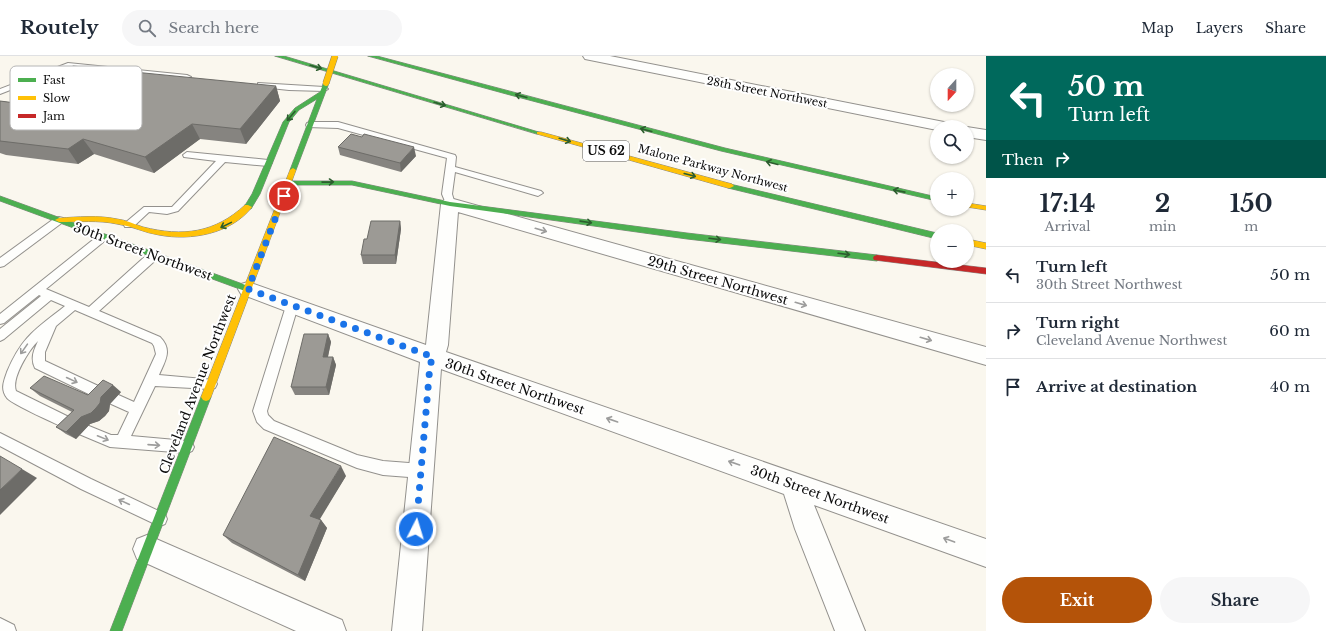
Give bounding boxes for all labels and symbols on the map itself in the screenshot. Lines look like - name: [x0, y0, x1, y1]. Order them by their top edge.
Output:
- one-way arrow: [309, 64, 322, 71]
- legend: [10, 66, 142, 130]
- north arrow: [930, 68, 974, 112]
- text: Fast: [43, 73, 66, 87]
- street label: 28th Street Northwest: [705, 73, 829, 111]
- text: Slow: [43, 91, 71, 105]
- one-way arrow: [514, 92, 527, 99]
- one-way arrow: [434, 101, 447, 108]
- text: Jam: [41, 109, 65, 123]
- one-way arrow: [287, 111, 296, 121]
- one-way arrow: [640, 126, 653, 134]
- one-way arrow: [559, 137, 572, 144]
- road number: US 62: [583, 141, 629, 161]
- street label: Malone Parkway Northwest: [637, 141, 790, 195]
- one-way arrow: [766, 159, 779, 166]
- one-way arrow: [684, 172, 697, 179]
- one-way arrow: [321, 178, 334, 186]
- pin: [267, 179, 301, 213]
- one-way arrow: [893, 187, 906, 195]
- street label: 30th Street Northwest: [71, 218, 215, 285]
- one-way arrow: [579, 218, 592, 226]
- one-way arrow: [221, 222, 233, 229]
- one-way arrow: [535, 227, 548, 234]
- one-way arrow: [708, 235, 721, 243]
- one-way arrow: [837, 250, 850, 258]
- street label: 29th Street Northwest: [646, 252, 790, 309]
- street label: Cleveland Avenue Northwest: [155, 292, 240, 477]
- one-way arrow: [795, 301, 808, 308]
- one-way arrow: [920, 336, 933, 343]
- one-way arrow: [20, 344, 28, 355]
- street label: 30th Street Northwest: [443, 355, 587, 418]
- one-way arrow: [65, 377, 77, 384]
- one-way arrow: [605, 416, 618, 423]
- one-way arrow: [96, 434, 108, 442]
- one-way arrow: [147, 441, 160, 448]
- one-way arrow: [729, 459, 741, 467]
- street label: 30th Street Northwest: [748, 461, 892, 528]
- one-way arrow: [119, 498, 131, 505]
- position arrow: [395, 508, 437, 550]
- one-way arrow: [944, 535, 956, 543]

